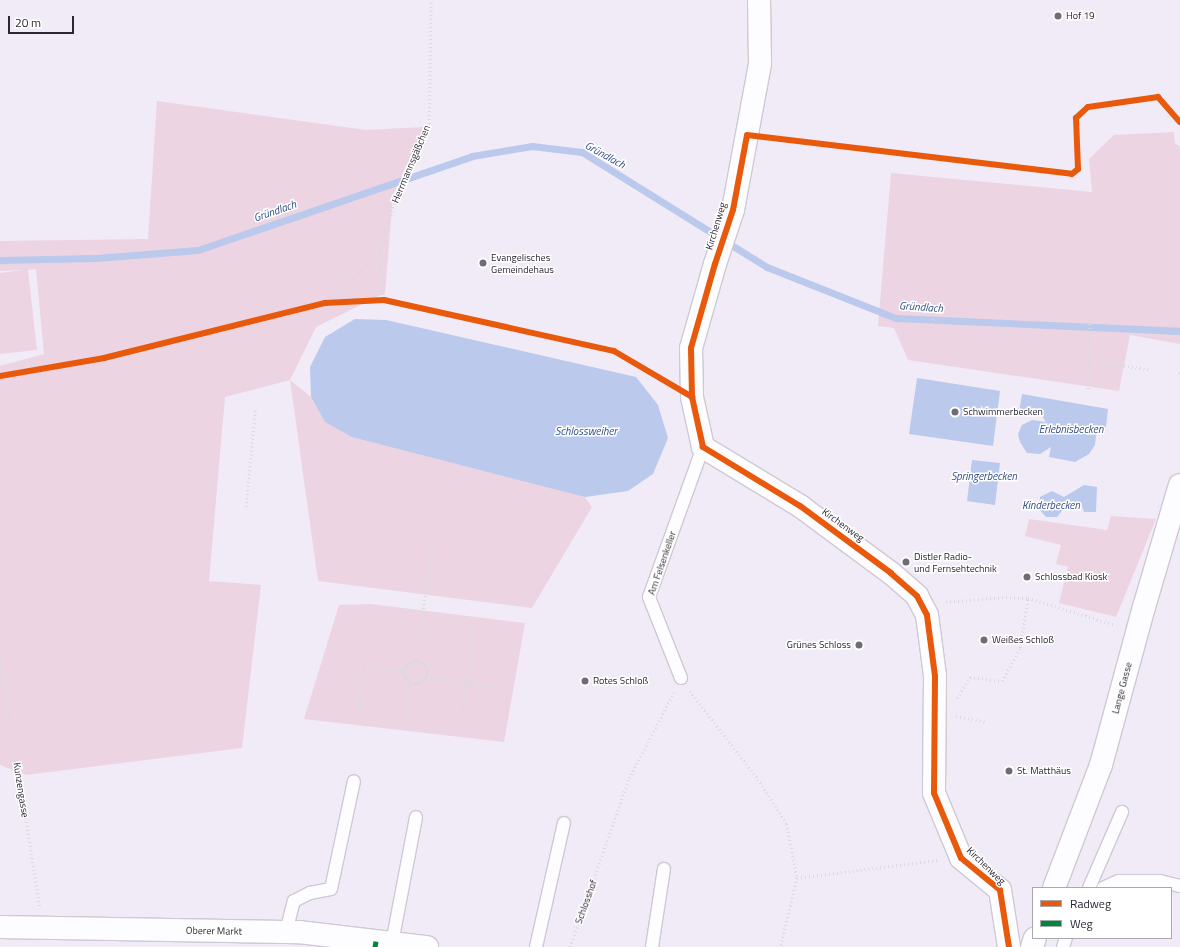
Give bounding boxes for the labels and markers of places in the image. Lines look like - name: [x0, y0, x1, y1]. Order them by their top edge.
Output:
- place label: Hof 19: [1066, 10, 1095, 22]
- marker: Hof 19: [1053, 11, 1063, 21]
- place label: Evangelisches Gemeindehaus: [491, 251, 554, 274]
- marker: Evangelisches Gemeindehaus: [478, 258, 488, 268]
- place label: Schwimmerbecken: [963, 406, 1043, 418]
- marker: Schwimmerbecken: [950, 407, 960, 417]
- place label: Distler Radio- und Fernsehtechnik: [914, 550, 997, 574]
- marker: Distler Radio- und Fernsehtechnik: [901, 557, 911, 567]
- place label: Schlossbad Kiosk: [1035, 571, 1107, 583]
- marker: Schlossbad Kiosk: [1022, 572, 1032, 582]
- place label: Weißes Schloß: [992, 634, 1054, 646]
- marker: Weißes Schloß: [979, 635, 989, 645]
- place label: Grünes Schloss: [787, 639, 851, 651]
- marker: Grünes Schloss: [854, 640, 864, 650]
- place label: Rotes Schloß: [593, 675, 648, 687]
- marker: Rotes Schloß: [580, 676, 590, 686]
- place label: St. Matthäus: [1017, 765, 1071, 777]
- marker: St. Matthäus: [1004, 766, 1014, 776]

